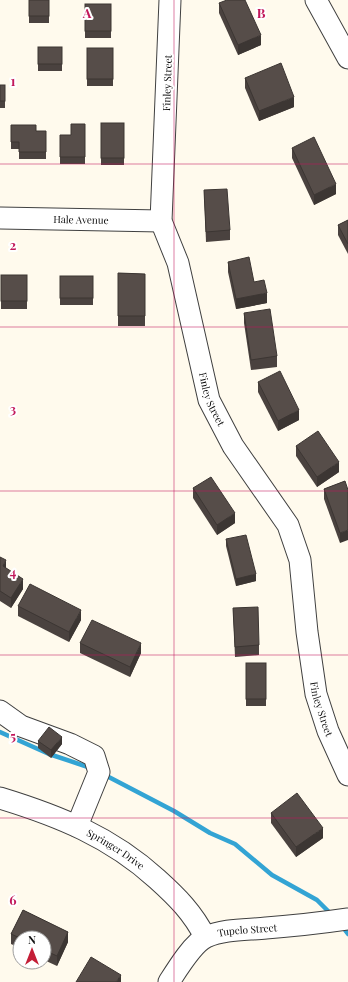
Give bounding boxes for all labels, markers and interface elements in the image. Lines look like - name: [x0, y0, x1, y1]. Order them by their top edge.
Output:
- text: A: [82, 4, 92, 21]
- text: B: [257, 4, 266, 21]
- street label: Finley Street: [159, 54, 175, 111]
- text: 1: [11, 72, 16, 89]
- street label: Hale Avenue: [53, 212, 109, 227]
- text: 2: [10, 236, 17, 253]
- street label: Finley Street: [196, 371, 229, 429]
- text: 3: [10, 400, 16, 417]
- text: 4: [10, 563, 17, 580]
- street label: Finley Street: [307, 681, 337, 739]
- text: 5: [10, 727, 16, 744]
- street label: Springer Drive: [84, 825, 147, 873]
- text: 6: [9, 891, 17, 908]
- street label: Tupelo Street: [216, 920, 278, 940]
- north arrow: [12, 930, 52, 970]
- text: N: [28, 932, 36, 947]

